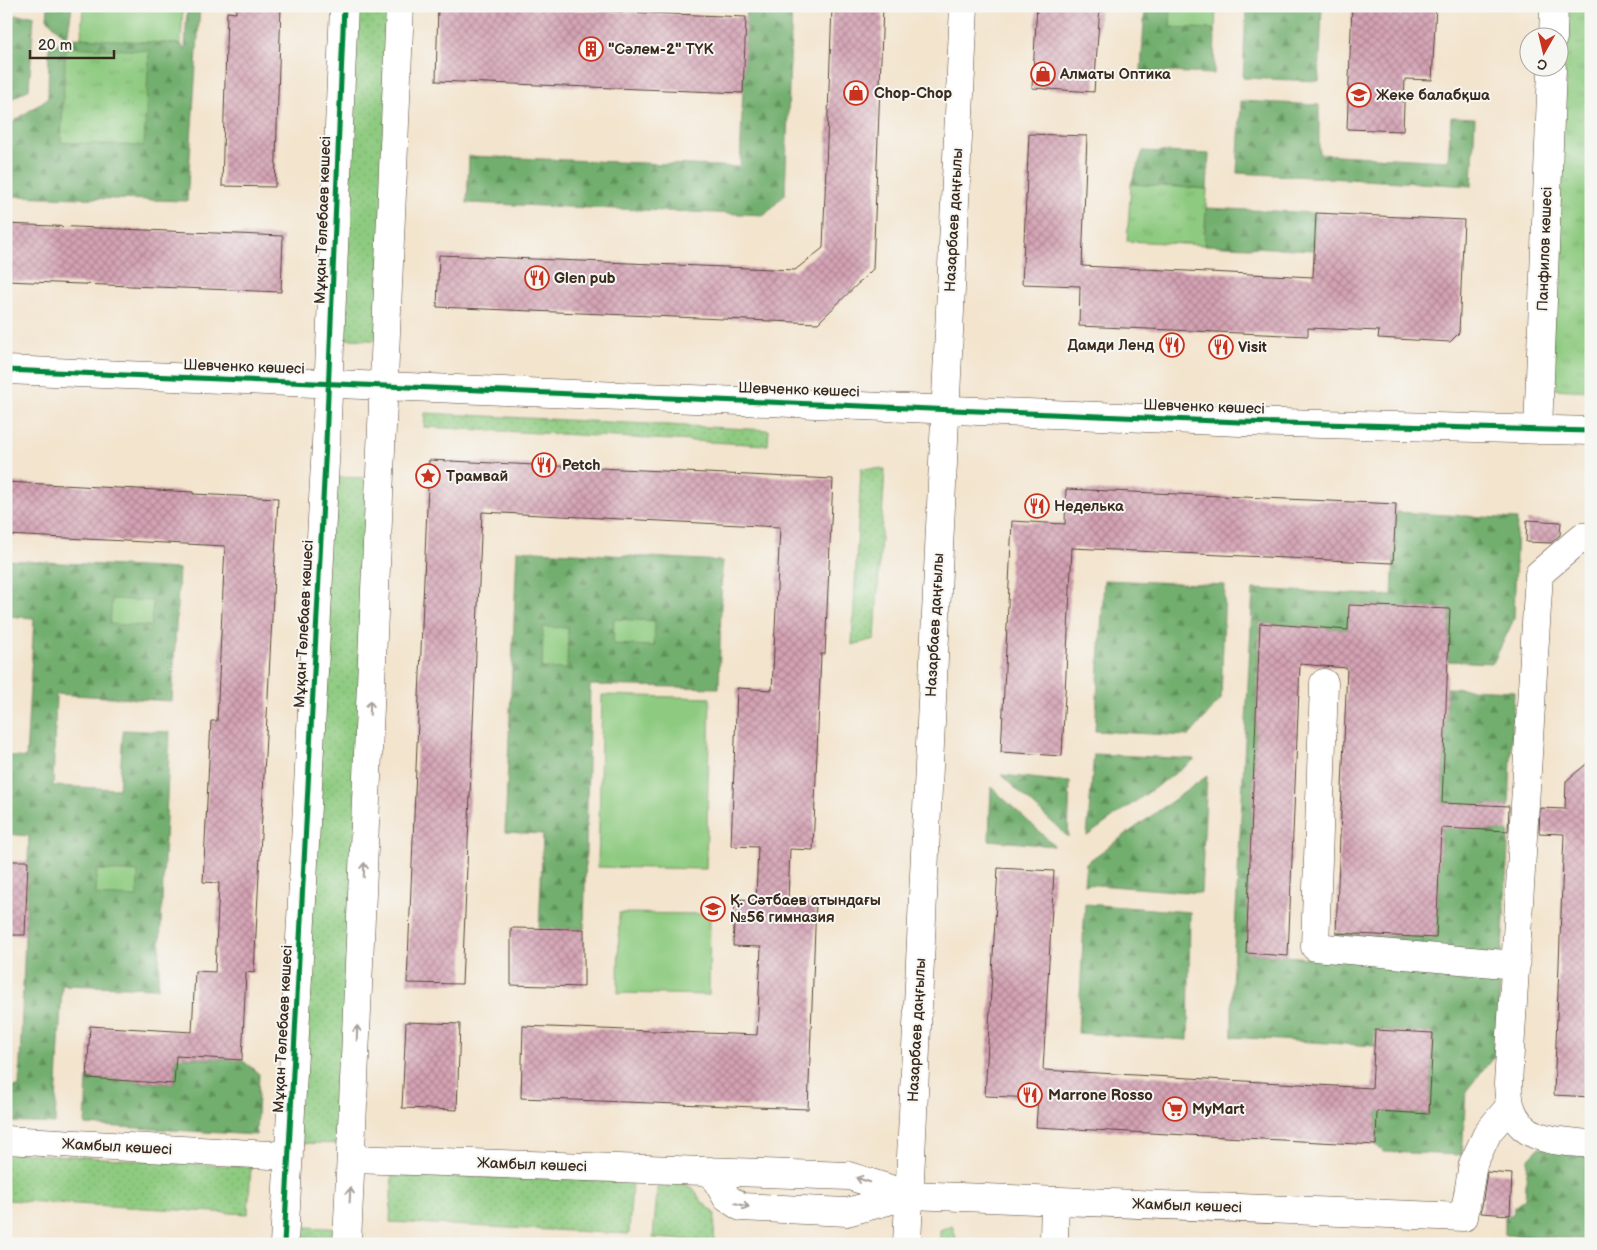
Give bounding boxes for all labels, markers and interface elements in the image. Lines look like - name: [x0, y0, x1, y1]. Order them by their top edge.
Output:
- scale bar: [30, 28, 114, 60]
- north arrow: [1520, 28, 1570, 78]
- text: 20 m: [38, 36, 72, 55]
- building icon: "Сәлем-2" ТҮК: [578, 36, 604, 62]
- place label: "Сәлем-2" ТҮК: [608, 40, 714, 59]
- text: С: [1536, 55, 1548, 73]
- shop icon: Алматы Оптика: [1030, 61, 1056, 87]
- place label: Алматы Оптика: [1059, 65, 1171, 84]
- shop icon: Chop-Chop: [843, 80, 869, 106]
- school or university icon: Жеке балабқша: [1346, 82, 1372, 108]
- place label: Chop-Chop: [874, 84, 953, 103]
- place label: Жеке балабқша: [1376, 86, 1490, 105]
- street label: Мұқан Төлебаев көшесі: [311, 135, 335, 305]
- street label: Назарбаев даңғылы: [941, 148, 967, 292]
- street label: Панфилов көшесі: [1533, 186, 1557, 312]
- restaurant icon: Glen pub: [524, 265, 550, 291]
- place label: Glen pub: [554, 269, 616, 288]
- restaurant icon: Дамди Ленд: [1159, 332, 1185, 358]
- restaurant icon: Visit: [1208, 334, 1234, 360]
- place label: Дамди Ленд: [1068, 336, 1154, 355]
- place label: Visit: [1238, 338, 1267, 357]
- street label: Шевченко көшесі: [183, 355, 305, 379]
- street label: Шевченко көшесі: [738, 378, 860, 402]
- street label: Шевченко көшесі: [1143, 395, 1265, 419]
- restaurant icon: Petch: [531, 452, 557, 478]
- place label: Petch: [562, 456, 601, 475]
- place icon: Трамвай: [415, 463, 441, 489]
- place label: Трамвай: [446, 467, 508, 486]
- restaurant icon: Неделька: [1024, 493, 1050, 519]
- place label: Неделька: [1054, 497, 1124, 516]
- street label: Мұқан Төлебаев көшесі: [290, 539, 318, 709]
- street label: Назарбаев даңғылы: [922, 553, 948, 697]
- one-way arrow: [366, 700, 375, 716]
- one-way arrow: [359, 863, 368, 879]
- place label: Қ. Сәтбаев атындағы №56 гимназия: [730, 891, 881, 927]
- school or university icon: Қ. Сәтбаев атындағы №56 гимназия: [700, 896, 726, 922]
- street label: Мұқан Төлебаев көшесі: [269, 944, 297, 1114]
- street label: Назарбаев даңғылы: [904, 958, 930, 1102]
- one-way arrow: [352, 1025, 361, 1041]
- restaurant icon: Marrone Rosso: [1017, 1082, 1043, 1108]
- place label: Marrone Rosso: [1048, 1086, 1153, 1105]
- supermarket icon: MyMart: [1162, 1096, 1188, 1122]
- place label: MyMart: [1192, 1100, 1245, 1119]
- street label: Жамбыл көшесі: [61, 1135, 173, 1159]
- street label: Жамбыл көшесі: [476, 1154, 588, 1176]
- one-way arrow: [856, 1175, 872, 1185]
- one-way arrow: [345, 1187, 355, 1203]
- street label: Жамбыл көшесі: [1131, 1195, 1243, 1217]
- one-way arrow: [734, 1201, 750, 1211]

